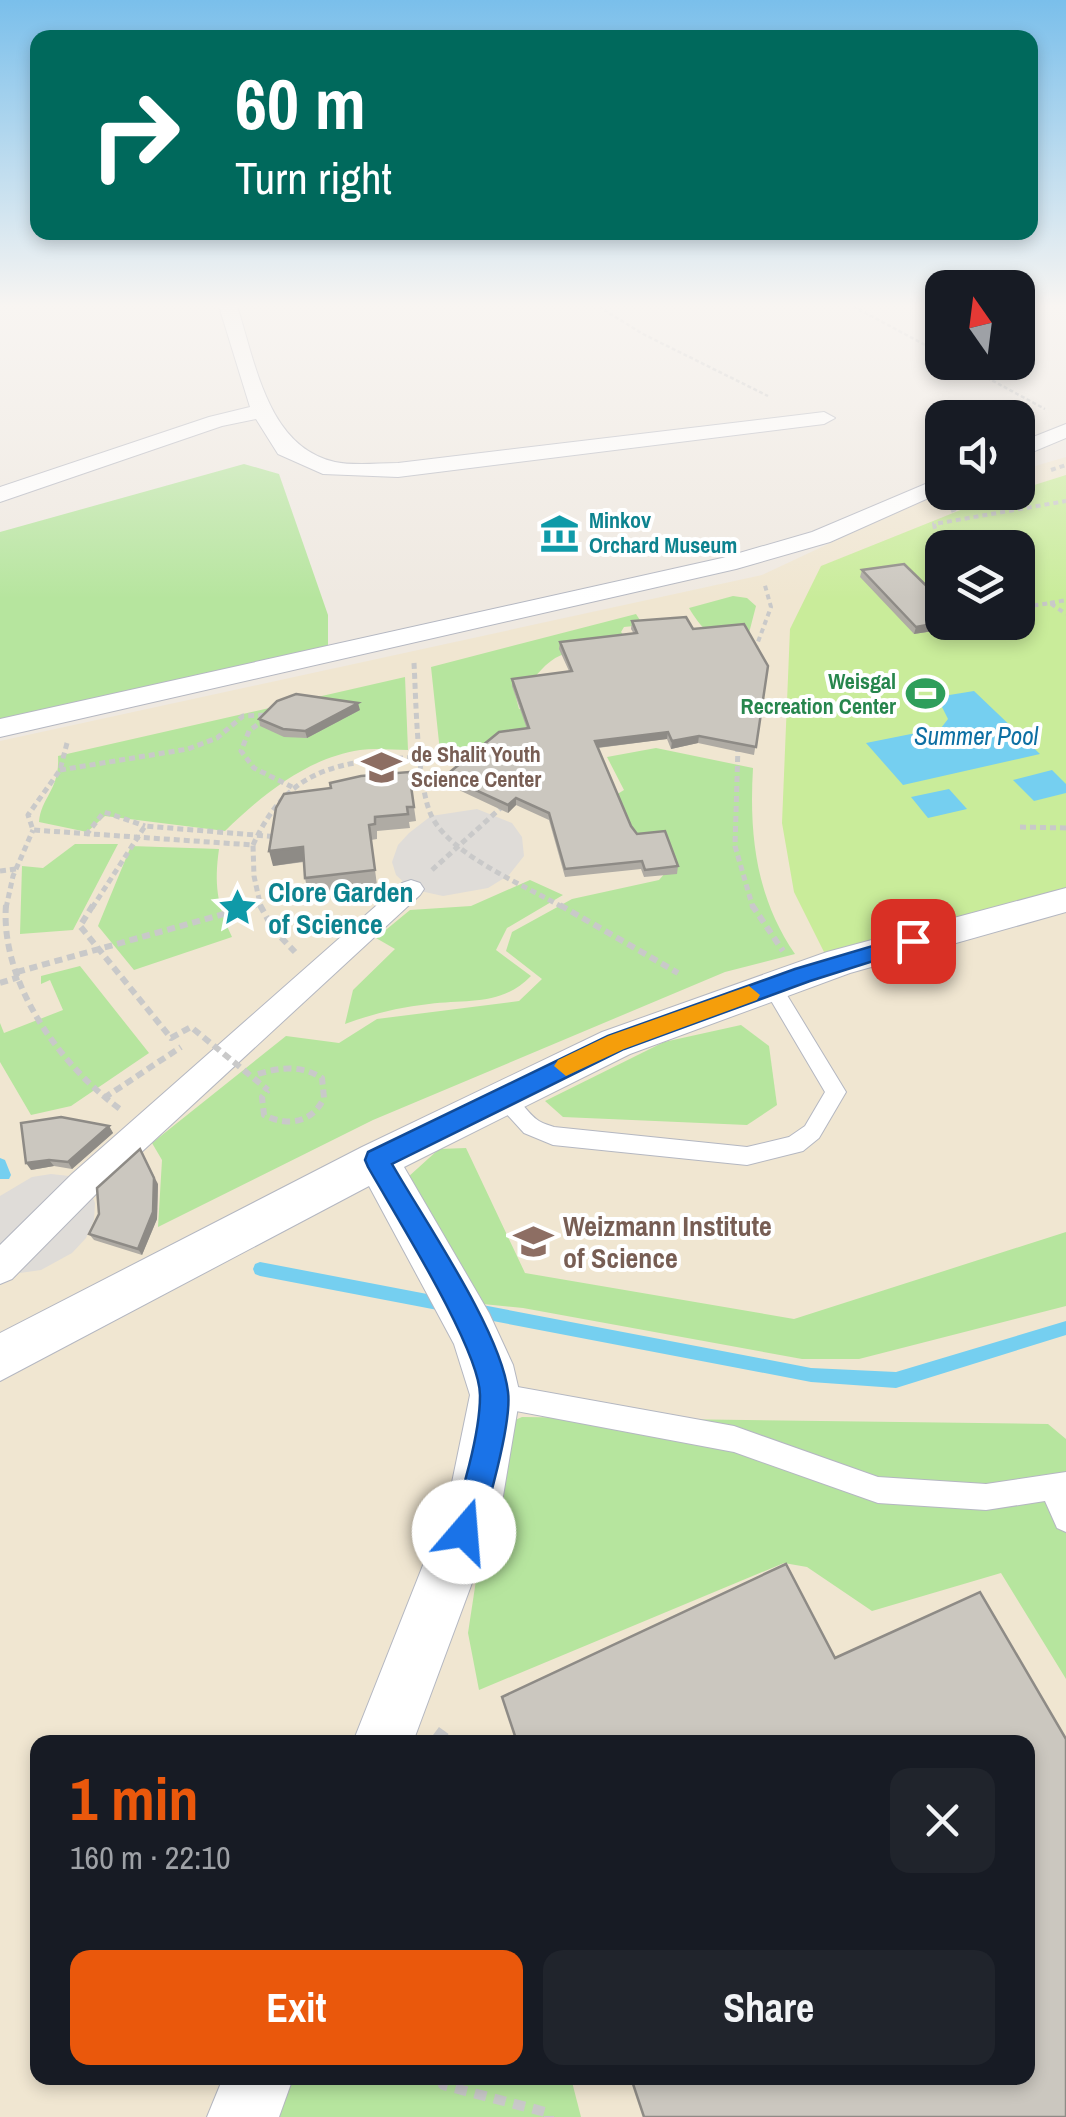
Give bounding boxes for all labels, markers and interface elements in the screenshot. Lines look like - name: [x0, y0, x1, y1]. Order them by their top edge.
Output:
- text: 60 m: [235, 57, 366, 151]
- icon: right: [70, 70, 200, 200]
- text: Turn right: [235, 147, 392, 208]
- north arrow: [925, 270, 1035, 380]
- map controls: [925, 270, 1035, 640]
- button: sound: [925, 400, 1035, 510]
- place label: Minkov Orchard Museum: [589, 505, 737, 560]
- museum icon: Minkov Orchard Museum: [538, 512, 580, 554]
- button: layers: [925, 530, 1035, 640]
- place label: Weisgal Recreation Center: [741, 666, 896, 721]
- sports icon: Weisgal Recreation Center: [905, 673, 947, 715]
- water label: Summer Pool: [914, 719, 1039, 753]
- place label: de Shalit Youth Science Center: [411, 739, 541, 794]
- school or university icon: de Shalit Youth Science Center: [360, 746, 402, 788]
- place label: Clore Garden of Science: [268, 873, 413, 943]
- place icon: Clore Garden of Science: [217, 887, 259, 929]
- pin: [871, 899, 956, 984]
- icon: arrive: [886, 914, 941, 969]
- place label: Weizmann Institute of Science: [563, 1207, 772, 1277]
- school or university icon: Weizmann Institute of Science: [512, 1221, 554, 1263]
- position arrow: [412, 1480, 516, 1584]
- text: 1 min: [70, 1758, 199, 1839]
- button: close: [890, 1768, 995, 1873]
- text: 160 m · 22:10: [70, 1836, 230, 1879]
- button: Exit: [70, 1950, 523, 2065]
- button: Share: [543, 1950, 995, 2065]

